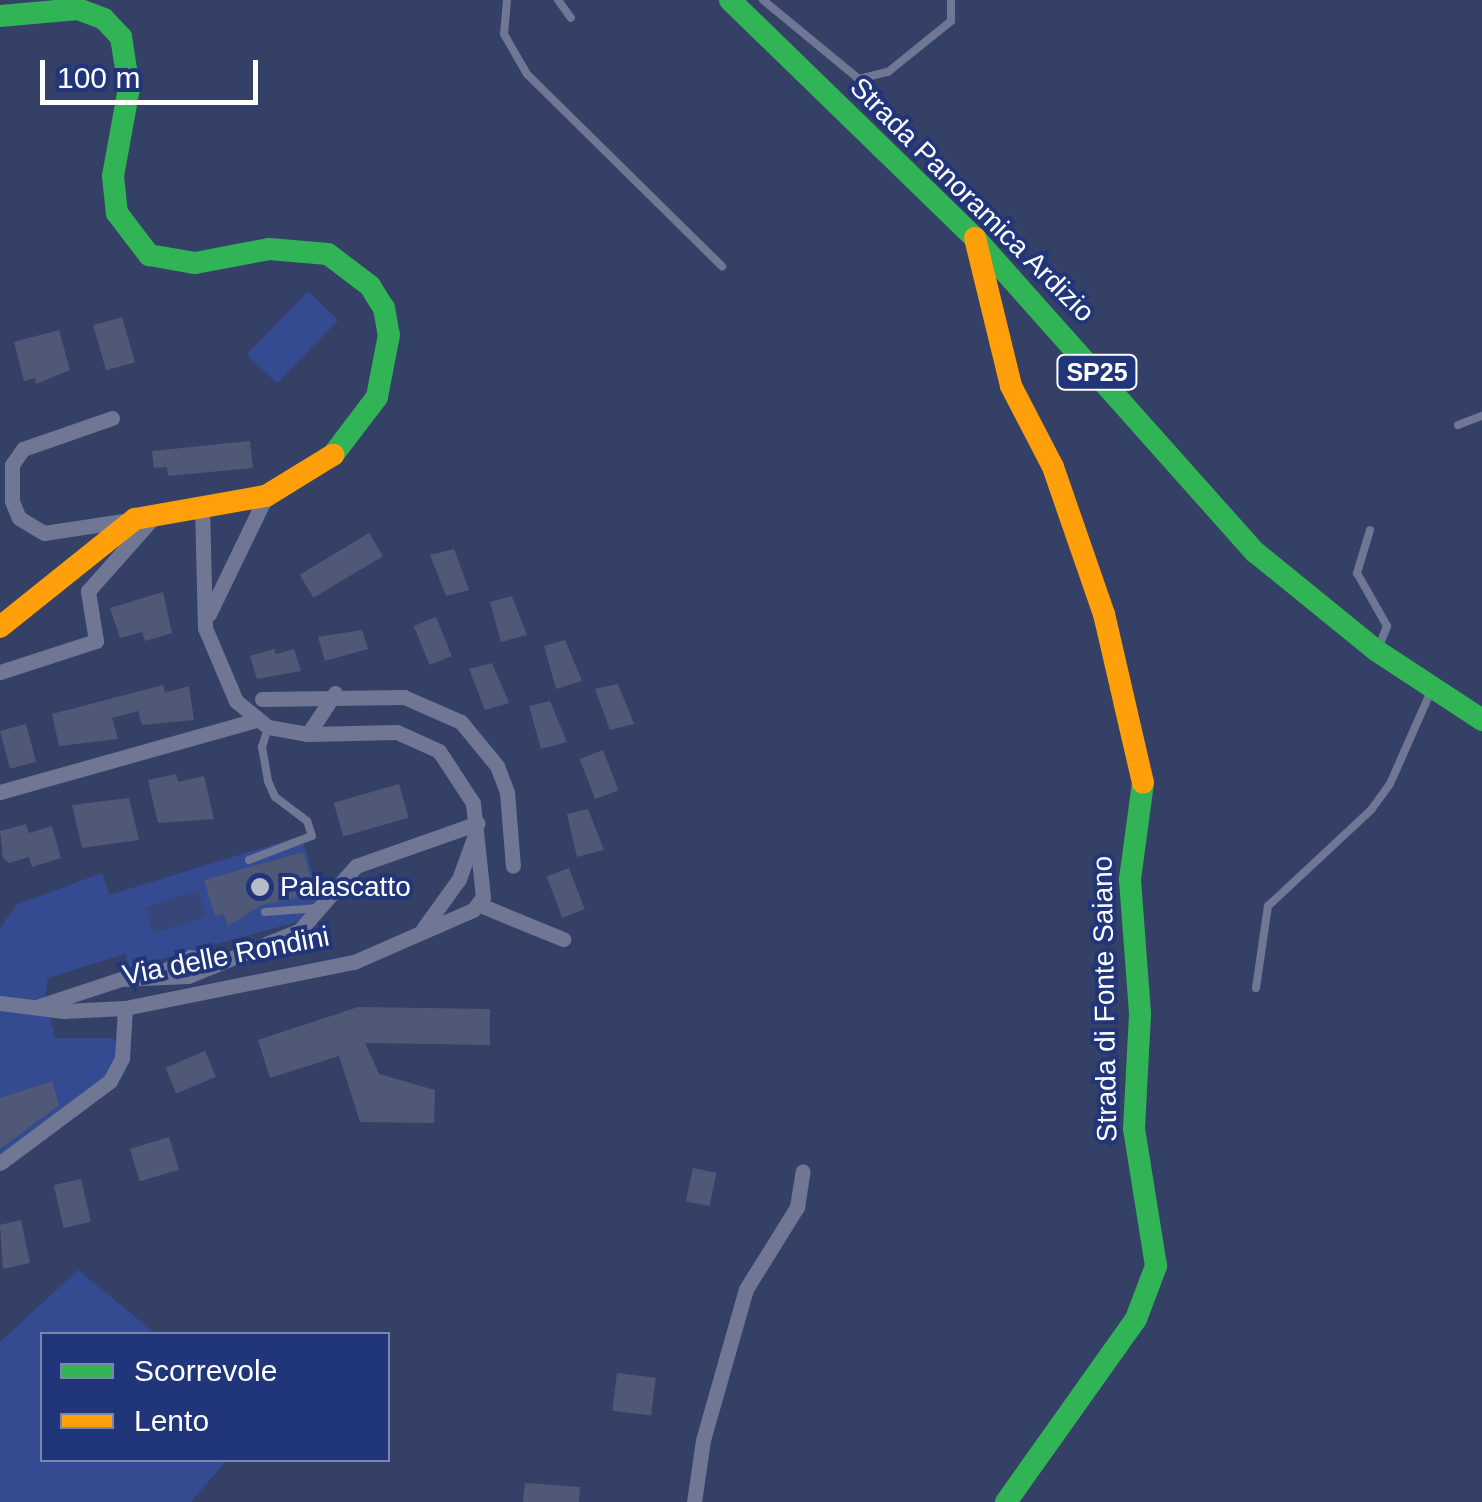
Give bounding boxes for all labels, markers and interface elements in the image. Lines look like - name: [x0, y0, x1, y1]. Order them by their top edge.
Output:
- scale bar: [45, 40, 262, 102]
- text: 100 m: [57, 61, 140, 94]
- street label: Strada Panoramica Ardizio: [842, 70, 1102, 330]
- road number: SP25: [1054, 352, 1140, 392]
- street label: Strada di Fonte Saiano: [1086, 856, 1124, 1142]
- place label: Palascatto: [280, 870, 411, 904]
- marker: Palascatto: [249, 876, 271, 898]
- street label: Via delle Rondini: [120, 920, 332, 992]
- legend: [40, 1332, 390, 1462]
- text: Scorrevole: [134, 1354, 277, 1387]
- text: Lento: [134, 1404, 209, 1437]

